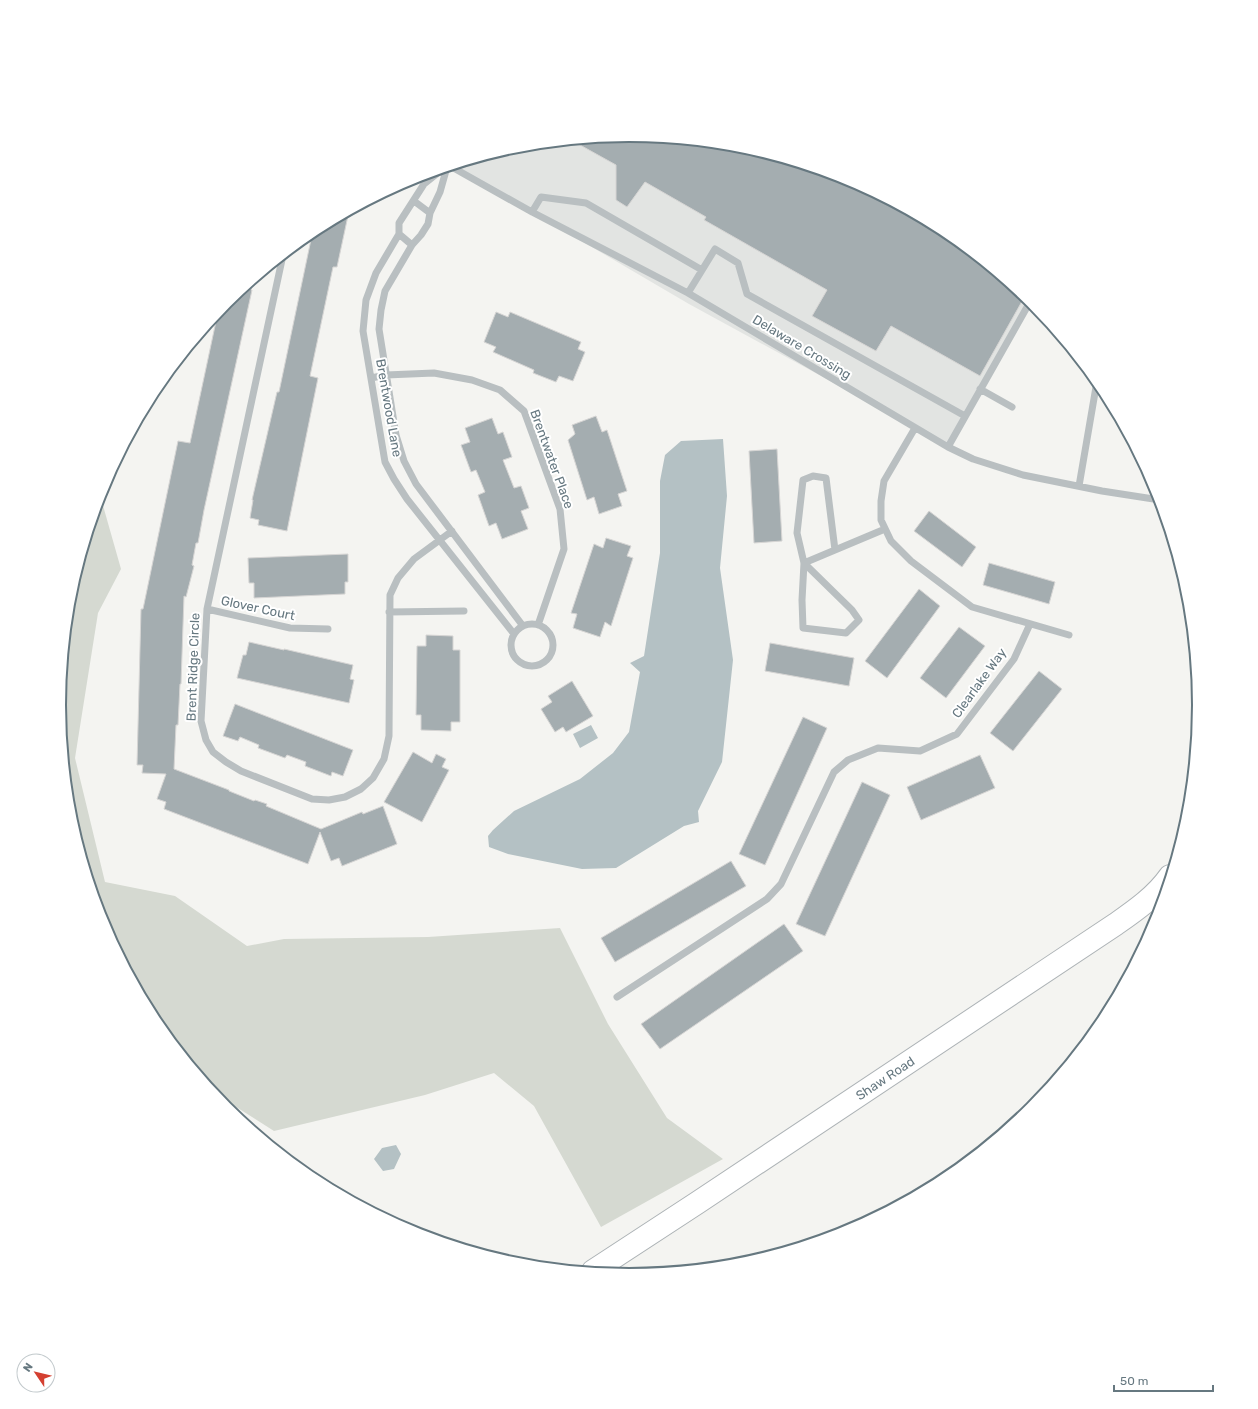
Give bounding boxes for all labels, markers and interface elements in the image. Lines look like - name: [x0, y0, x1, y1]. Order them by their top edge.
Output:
- street label: Delaware Crossing: [750, 312, 854, 383]
- street label: Brentwood Lane: [373, 358, 405, 458]
- street label: Brentwater Place: [527, 407, 577, 511]
- street label: Glover Court: [220, 593, 296, 623]
- street label: Brent Ridge Circle: [184, 612, 203, 722]
- street label: Clearlake Way: [949, 645, 1009, 721]
- street label: Shaw Road: [853, 1053, 917, 1103]
- north arrow: [16, 1353, 56, 1393]
- text: N: [21, 1361, 36, 1375]
- scale bar: [1114, 1367, 1213, 1393]
- text: 50 m: [1120, 1374, 1148, 1388]

